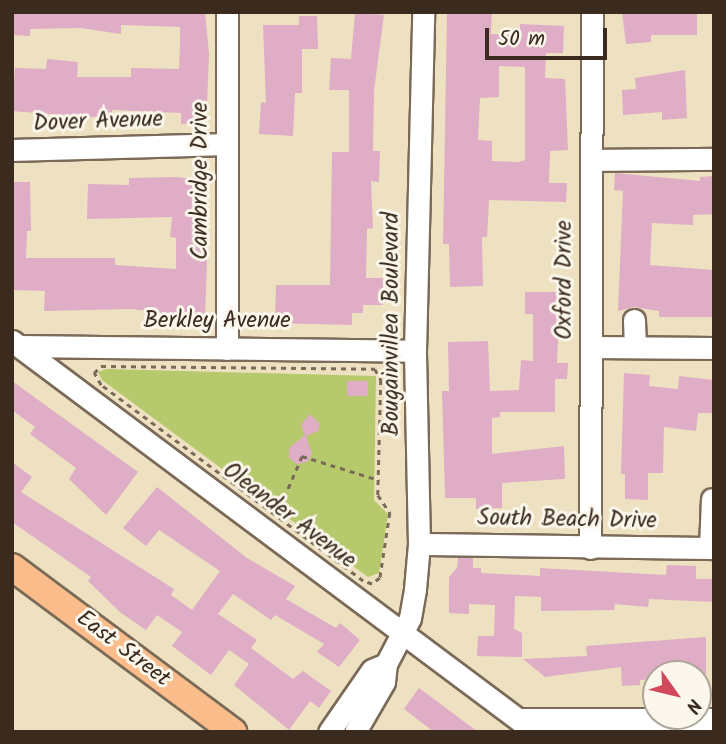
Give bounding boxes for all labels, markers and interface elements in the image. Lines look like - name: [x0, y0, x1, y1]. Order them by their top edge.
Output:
- scale bar: [488, 14, 610, 58]
- text: 50 m: [498, 23, 545, 56]
- street label: Cambridge Drive: [187, 102, 215, 260]
- street label: Dover Avenue: [33, 106, 163, 138]
- street label: Bougainvillea Boulevard: [378, 212, 406, 436]
- street label: Oxford Drive: [551, 220, 579, 340]
- street label: Berkley Avenue: [143, 307, 291, 335]
- street label: Oleander Avenue: [217, 457, 361, 575]
- street label: South Beach Drive: [477, 505, 657, 535]
- street label: East Street: [71, 605, 175, 693]
- north arrow: [642, 660, 712, 730]
- text: N: [677, 692, 709, 719]

